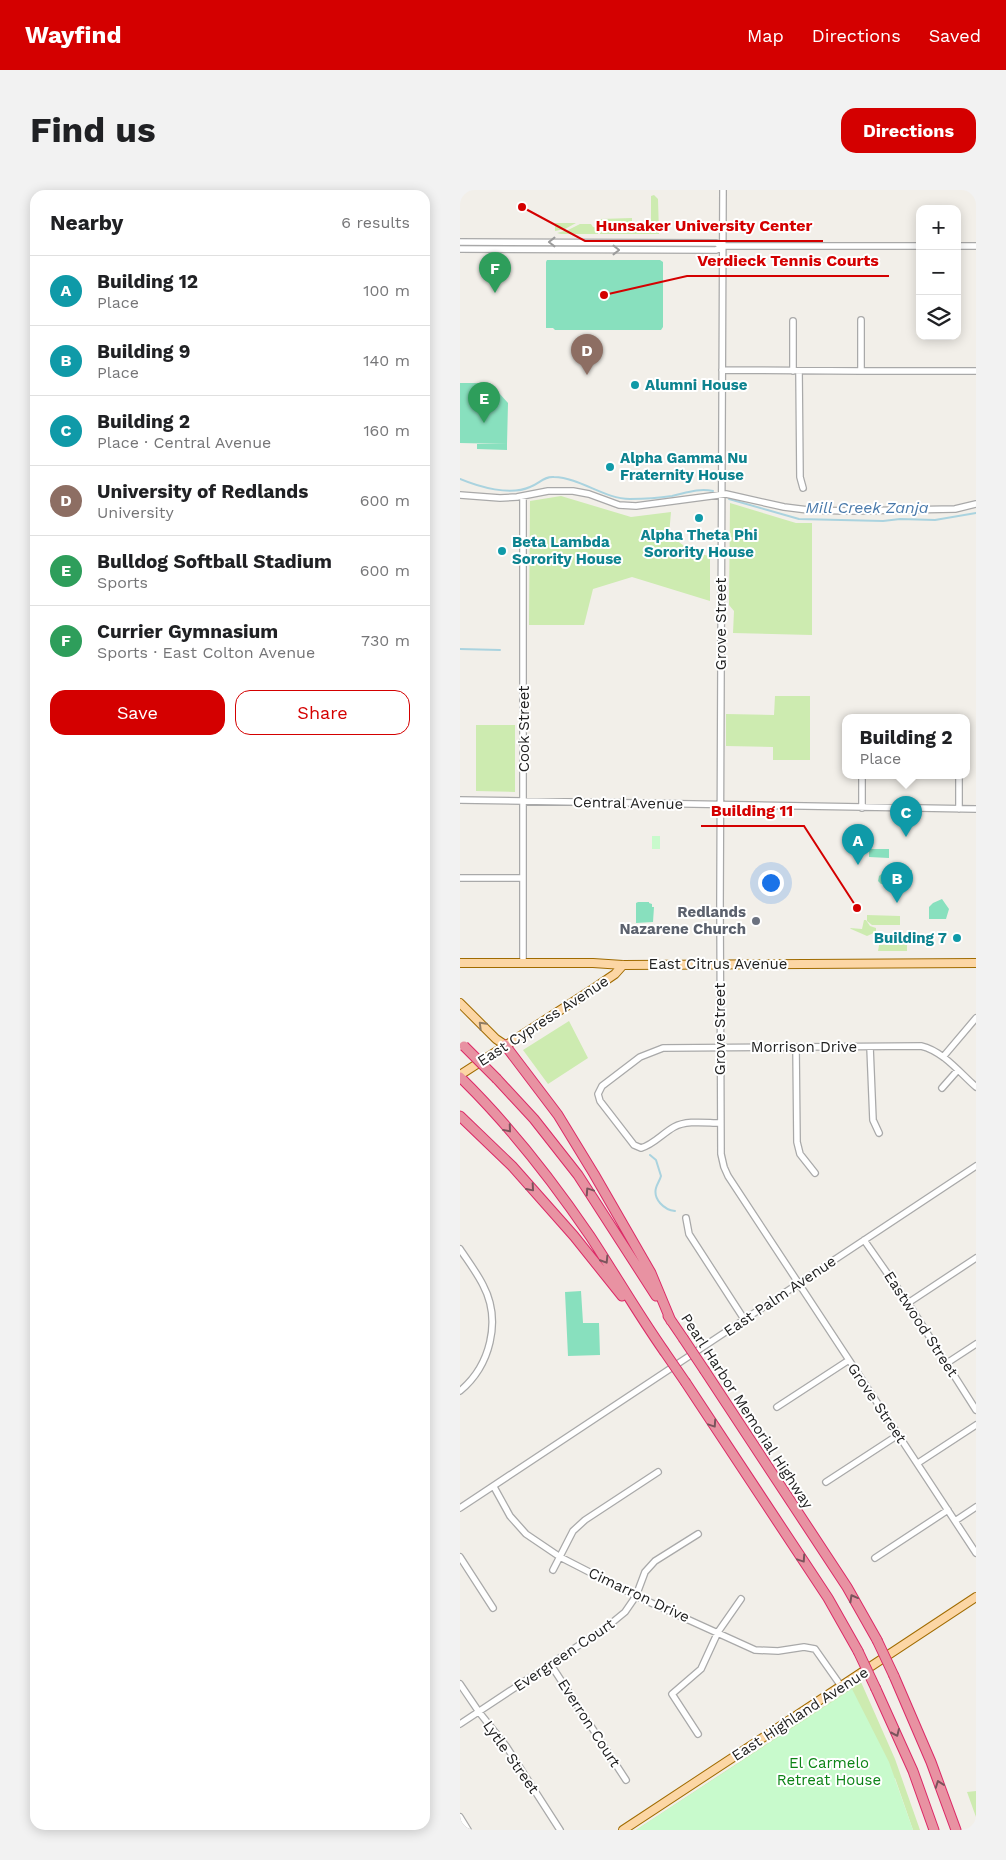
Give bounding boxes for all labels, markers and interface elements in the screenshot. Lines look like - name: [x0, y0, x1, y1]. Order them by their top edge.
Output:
- text: Wayfind: [25, 21, 121, 49]
- text: Map: [747, 25, 784, 46]
- text: Directions: [812, 25, 901, 46]
- text: Saved: [929, 25, 981, 46]
- button: Directions: [841, 108, 976, 153]
- text: Find us: [30, 109, 156, 151]
- map controls: [916, 205, 961, 340]
- button: +: [916, 205, 961, 250]
- text: Nearby: [50, 210, 123, 235]
- callout: Hunsaker University Center: [585, 210, 823, 241]
- text: 6 results: [341, 213, 410, 232]
- text: Hunsaker University Center: [596, 216, 812, 235]
- one-way arrow: [548, 237, 556, 247]
- one-way arrow: [612, 245, 620, 255]
- callout: Verdieck Tennis Courts: [687, 245, 889, 276]
- button: −: [916, 250, 961, 295]
- text: Verdieck Tennis Courts: [697, 251, 879, 270]
- pin: F: [479, 252, 511, 293]
- text: Building 12: [97, 270, 198, 293]
- text: A: [61, 281, 71, 300]
- text: 100 m: [363, 281, 410, 300]
- text: Place: [97, 293, 139, 312]
- button: layers: [916, 295, 961, 340]
- pin: D: [571, 334, 603, 375]
- text: Building 9: [97, 340, 191, 363]
- text: B: [61, 351, 71, 370]
- text: 140 m: [363, 351, 410, 370]
- text: Place: [97, 363, 139, 382]
- place label: Alumni House: [645, 376, 748, 394]
- marker: Alumni House: [629, 379, 641, 391]
- pin: E: [468, 382, 500, 423]
- text: Building 2: [97, 410, 190, 433]
- text: C: [61, 421, 71, 440]
- text: 160 m: [363, 421, 410, 440]
- text: Place · Central Avenue: [97, 433, 271, 452]
- place label: Alpha Gamma Nu Fraternity House: [620, 449, 748, 484]
- marker: Alpha Gamma Nu Fraternity House: [604, 461, 616, 473]
- text: University of Redlands: [97, 480, 308, 503]
- text: D: [60, 491, 72, 510]
- text: 600 m: [360, 491, 410, 510]
- water label: Mill Creek Zanja: [805, 498, 929, 517]
- text: University: [97, 503, 174, 522]
- marker: Alpha Theta Phi Sorority House: [693, 512, 705, 524]
- place label: Alpha Theta Phi Sorority House: [640, 526, 758, 561]
- place label: Beta Lambda Sorority House: [512, 533, 622, 568]
- marker: Beta Lambda Sorority House: [496, 545, 508, 557]
- text: Bulldog Softball Stadium: [97, 550, 332, 573]
- text: E: [61, 561, 71, 580]
- text: 600 m: [360, 561, 410, 580]
- text: Sports: [97, 573, 148, 592]
- street label: Grove Street: [712, 577, 730, 670]
- text: Currier Gymnasium: [97, 620, 278, 643]
- text: F: [61, 631, 71, 650]
- text: 730 m: [361, 631, 410, 650]
- text: Sports · East Colton Avenue: [97, 643, 315, 662]
- street label: Cook Street: [515, 685, 533, 772]
- button: Save: [50, 690, 225, 735]
- button: Share: [235, 690, 410, 735]
- popup: [842, 714, 970, 779]
- text: Building 2: [859, 726, 953, 749]
- text: Place: [859, 749, 901, 768]
- street label: Central Avenue: [573, 793, 683, 813]
- callout: Building 11: [701, 795, 804, 826]
- pin: C: [890, 796, 922, 837]
- text: Building 11: [711, 801, 793, 820]
- pin: A: [842, 824, 874, 865]
- pin: B: [881, 862, 913, 903]
- your location: [758, 870, 784, 896]
- place label: Redlands Nazarene Church: [620, 903, 746, 938]
- marker: Redlands Nazarene Church: [750, 915, 762, 927]
- place label: Building 7: [874, 929, 947, 947]
- marker: Building 7: [951, 932, 963, 944]
- street label: East Citrus Avenue: [649, 955, 787, 973]
- street label: East Cypress Avenue: [474, 972, 612, 1070]
- street label: Grove Street: [711, 982, 729, 1075]
- one-way arrow: [478, 1022, 487, 1031]
- street label: Morrison Drive: [751, 1038, 857, 1056]
- one-way arrow: [502, 1123, 511, 1132]
- one-way arrow: [525, 1182, 534, 1191]
- one-way arrow: [586, 1187, 595, 1197]
- street label: East Palm Avenue: [720, 1252, 840, 1340]
- one-way arrow: [598, 1254, 608, 1263]
- street label: Eastwood Street: [880, 1268, 962, 1381]
- street label: Pearl Harbor Memorial Highway: [677, 1310, 817, 1512]
- street label: Grove Street: [844, 1360, 911, 1447]
- one-way arrow: [706, 1419, 716, 1428]
- one-way arrow: [796, 1554, 806, 1563]
- street label: Cimarron Drive: [585, 1564, 693, 1626]
- one-way arrow: [849, 1594, 859, 1603]
- street label: Evergreen Court: [510, 1614, 618, 1695]
- street label: East Highland Avenue: [728, 1663, 872, 1765]
- street label: Everron Court: [554, 1676, 625, 1771]
- street label: Lytle Street: [479, 1717, 543, 1798]
- one-way arrow: [890, 1728, 901, 1737]
- park label: El Carmelo Retreat House: [777, 1754, 881, 1789]
- one-way arrow: [935, 1780, 945, 1789]

